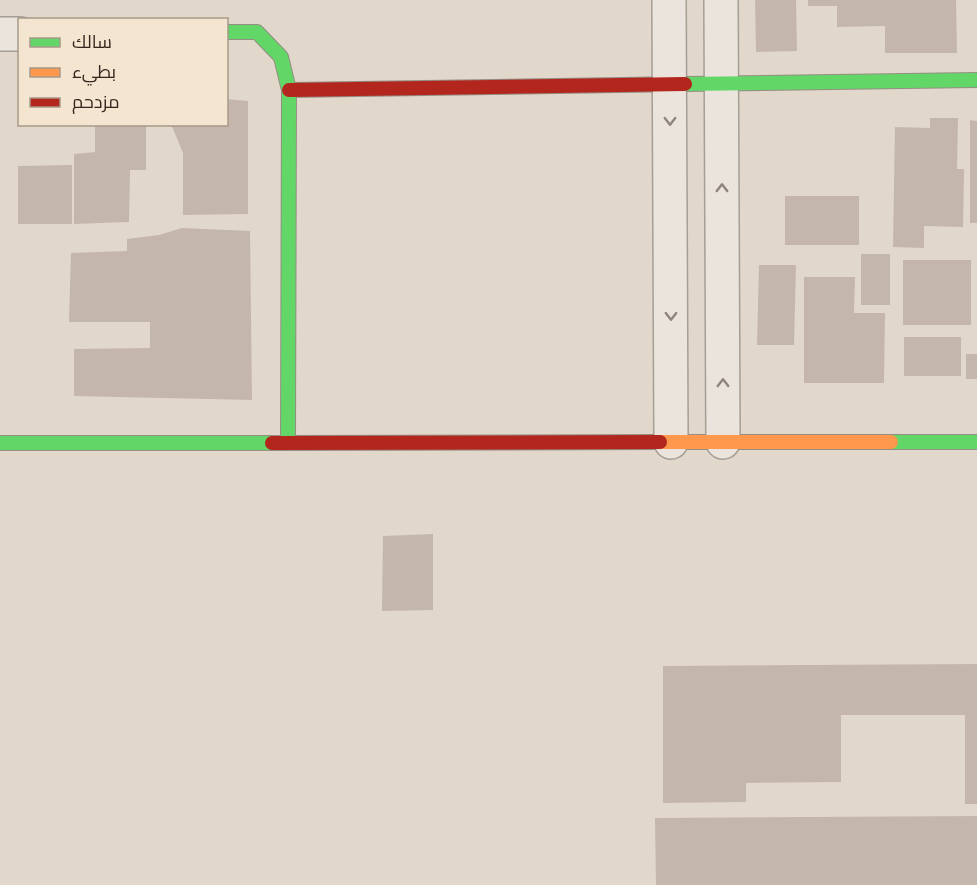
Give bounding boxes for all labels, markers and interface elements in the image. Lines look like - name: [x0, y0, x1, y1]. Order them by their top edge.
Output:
- legend: [18, 18, 228, 126]
- text: سالك: [72, 29, 112, 53]
- text: بطيء: [72, 59, 116, 86]
- text: مزدحم: [72, 89, 120, 114]
- one-way arrow: [664, 117, 676, 126]
- one-way arrow: [716, 184, 728, 193]
- one-way arrow: [665, 312, 677, 321]
- one-way arrow: [717, 379, 729, 388]

